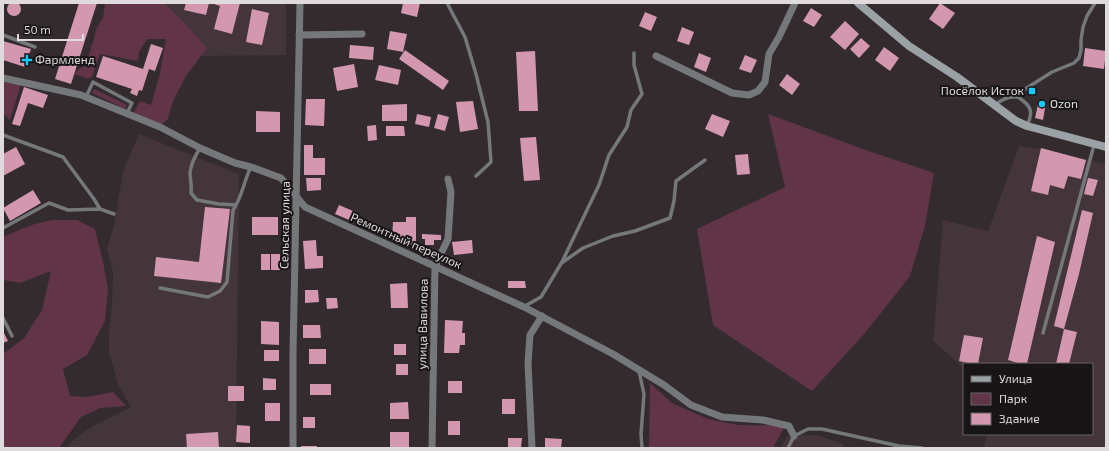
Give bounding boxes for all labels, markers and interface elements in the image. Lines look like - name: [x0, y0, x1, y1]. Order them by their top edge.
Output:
- scale bar: [18, 16, 83, 42]
- text: 50 m: [24, 22, 51, 36]
- place label: Фармленд: [35, 52, 95, 66]
- marker: Фармленд: [22, 55, 32, 65]
- place label: Посёлок Исток: [941, 83, 1025, 97]
- marker: Посёлок Исток: [1027, 86, 1037, 96]
- place label: Ozon: [1050, 96, 1078, 110]
- marker: Ozon: [1037, 99, 1047, 109]
- street label: Сельская улица: [276, 181, 293, 269]
- street label: Ремонтный переулок: [348, 209, 465, 272]
- street label: улица Вавилова: [414, 278, 431, 370]
- legend: [963, 363, 1093, 435]
- text: Улица: [999, 371, 1032, 385]
- text: Парк: [999, 391, 1028, 405]
- text: Здание: [999, 411, 1040, 425]

